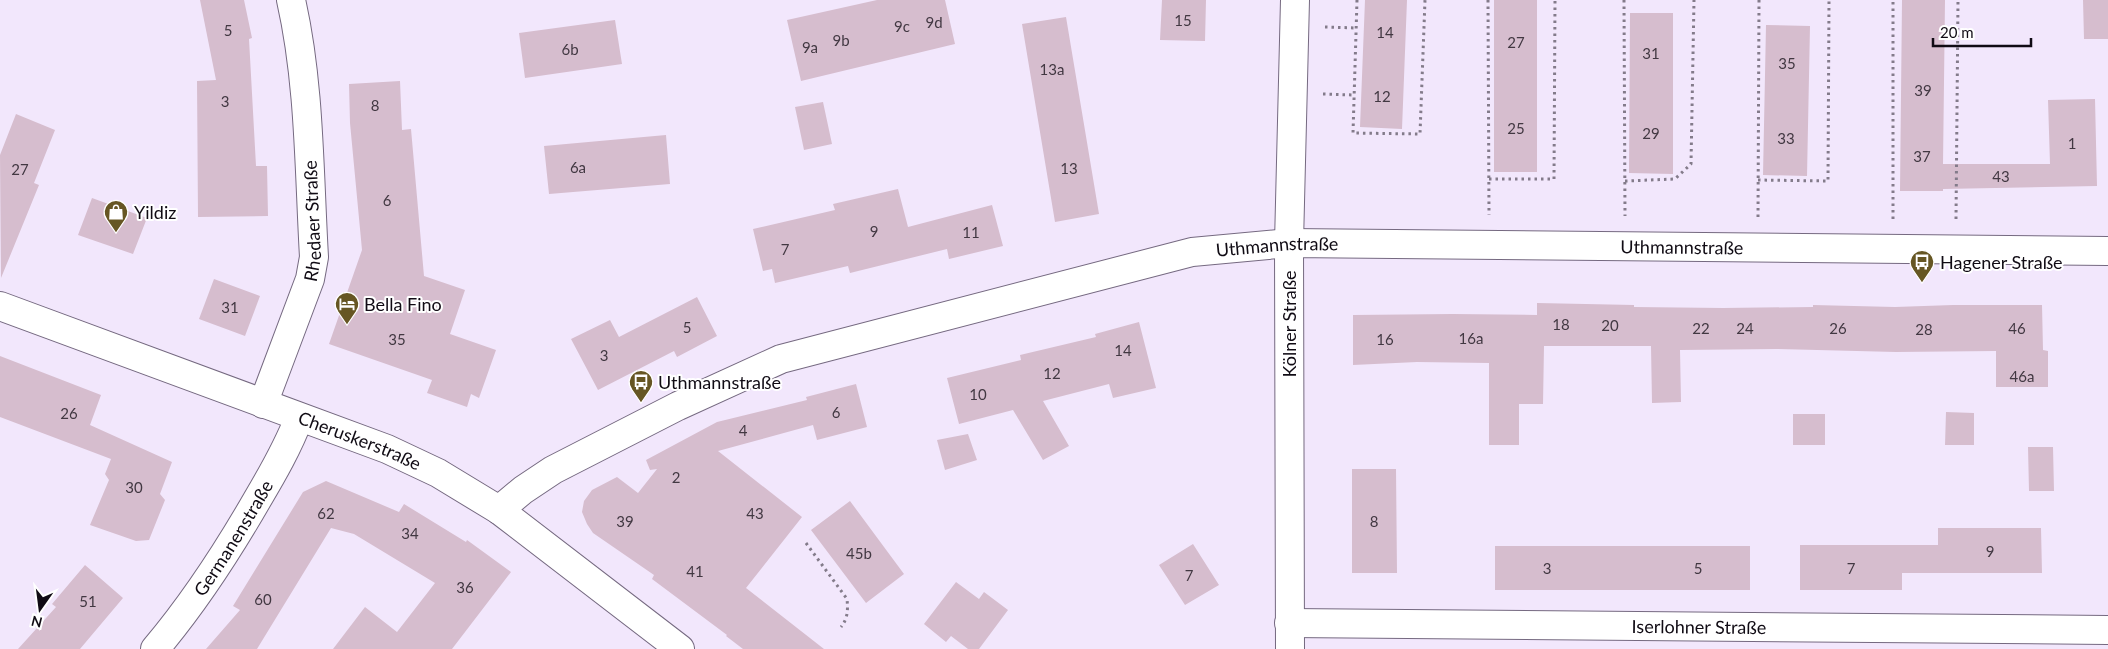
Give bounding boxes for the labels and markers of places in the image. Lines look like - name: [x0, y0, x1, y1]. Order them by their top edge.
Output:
- shop icon: Yildiz: [103, 199, 129, 233]
- place label: Yildiz: [134, 201, 176, 223]
- bus stop icon: Hagener Straße: [1909, 249, 1935, 283]
- place label: Hagener Straße: [1940, 251, 2063, 273]
- hotel icon: Bella Fino: [334, 291, 360, 325]
- place label: Bella Fino: [364, 293, 442, 315]
- bus stop icon: Uthmannstraße: [628, 369, 654, 403]
- place label: Uthmannstraße: [658, 371, 781, 393]

